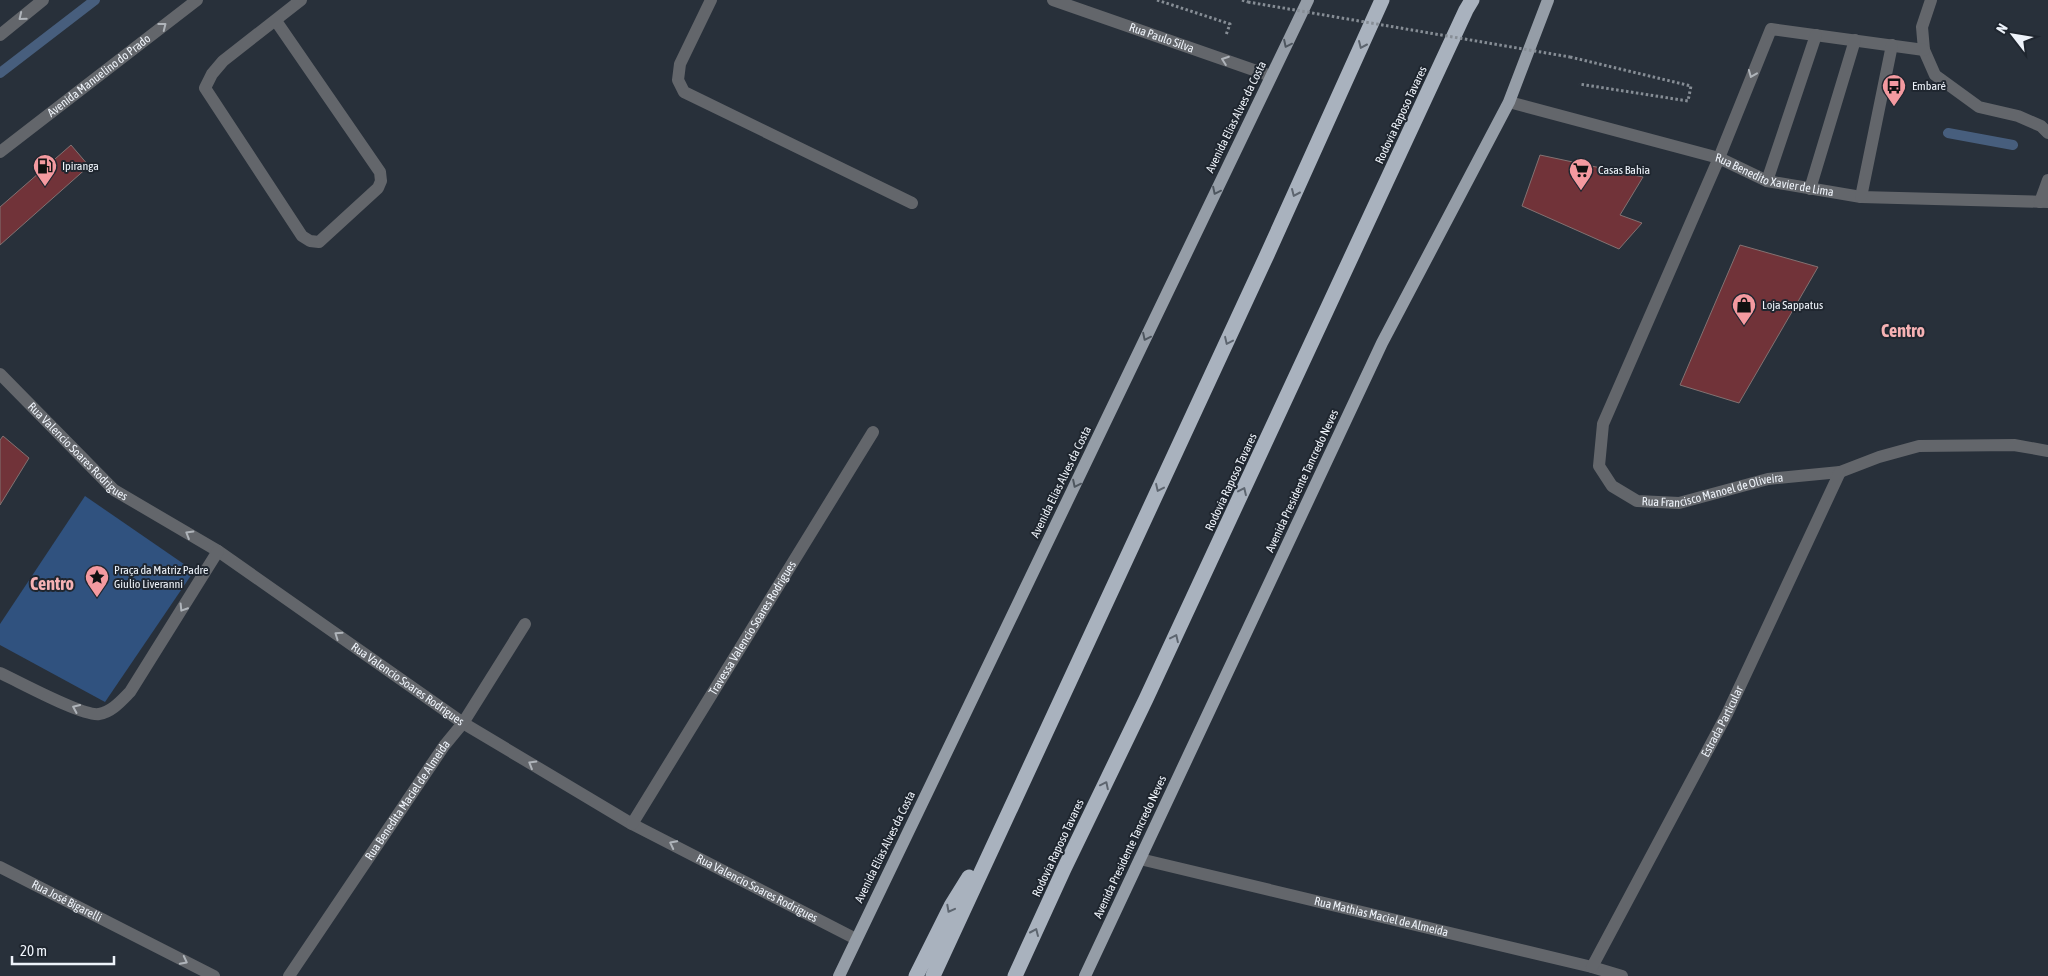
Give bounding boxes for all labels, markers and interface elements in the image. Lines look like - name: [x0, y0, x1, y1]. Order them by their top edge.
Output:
- north arrow: [1988, 10, 2038, 60]
- one-way arrow: [18, 12, 27, 21]
- street label: Rua Paulo Silva: [1127, 20, 1196, 56]
- text: N: [1993, 21, 2011, 36]
- one-way arrow: [158, 22, 167, 31]
- street label: Avenida Manuelino do Prado: [45, 31, 154, 120]
- one-way arrow: [1282, 39, 1293, 48]
- one-way arrow: [1358, 39, 1368, 48]
- one-way arrow: [1222, 55, 1230, 65]
- street label: Avenida Elias Alves da Costa: [1203, 59, 1269, 175]
- street label: Rodovia Raposo Tavares: [1372, 64, 1430, 166]
- one-way arrow: [1748, 69, 1759, 78]
- bus stop icon: Embaré: [1881, 73, 1907, 107]
- place label: Embaré: [1912, 79, 1946, 93]
- street label: Rua Benedito Xavier de Lima: [1714, 150, 1835, 199]
- fuel station icon: Ipiranga: [32, 153, 58, 187]
- supermarket icon: Casas Bahia: [1568, 157, 1594, 191]
- place label: Ipiranga: [62, 159, 99, 173]
- place label: Casas Bahia: [1598, 163, 1650, 177]
- one-way arrow: [1213, 185, 1223, 194]
- one-way arrow: [1291, 188, 1302, 197]
- shop icon: Loja Sappatus: [1731, 292, 1757, 326]
- place label: Loja Sappatus: [1762, 298, 1823, 312]
- district label: Centro: [1881, 320, 1925, 341]
- one-way arrow: [1142, 332, 1152, 341]
- one-way arrow: [1224, 335, 1234, 344]
- street label: Rua Valencio Soares Rodrigues: [25, 400, 130, 503]
- street label: Avenida Presidente Tancredo Neves: [1263, 407, 1341, 555]
- street label: Avenida Elias Alves da Costa: [1028, 424, 1094, 540]
- street label: Rodovia Raposo Tavares: [1202, 431, 1260, 533]
- street label: Rua Francisco Manoel de Oliveira: [1641, 471, 1784, 510]
- one-way arrow: [1072, 479, 1082, 488]
- one-way arrow: [1154, 483, 1165, 492]
- one-way arrow: [1237, 487, 1248, 496]
- one-way arrow: [186, 531, 195, 541]
- street label: Travessa Valencio Soares Rodrigues: [706, 558, 799, 698]
- place label: Praça da Matriz Padre Giulio Liveranni: [114, 563, 209, 591]
- place icon: Praça da Matriz Padre Giulio Liveranni: [84, 564, 110, 598]
- district label: Centro: [30, 573, 74, 594]
- one-way arrow: [180, 602, 189, 611]
- one-way arrow: [334, 632, 344, 641]
- one-way arrow: [1169, 634, 1179, 643]
- street label: Rua Valencio Soares Rodrigues: [349, 640, 467, 729]
- street label: Estrada Particular: [1698, 683, 1746, 760]
- one-way arrow: [72, 703, 81, 714]
- street label: Rua Benedita Maciel de Almeida: [362, 737, 453, 863]
- one-way arrow: [528, 760, 537, 770]
- street label: Avenida Presidente Tancredo Neves: [1091, 773, 1169, 921]
- one-way arrow: [1099, 781, 1109, 790]
- street label: Avenida Elias Alves da Costa: [852, 789, 918, 905]
- street label: Rodovia Raposo Tavares: [1029, 797, 1087, 899]
- one-way arrow: [669, 840, 678, 850]
- street label: Rua Valencio Soares Rodrigues: [694, 851, 820, 925]
- street label: Rua José Bigarelli: [29, 877, 104, 925]
- street label: Rua Mathias Maciel de Almeida: [1313, 894, 1450, 939]
- one-way arrow: [946, 904, 956, 913]
- one-way arrow: [1029, 928, 1040, 937]
- scale bar: [12, 934, 115, 966]
- text: 20 m: [20, 942, 47, 959]
- one-way arrow: [179, 955, 188, 965]

